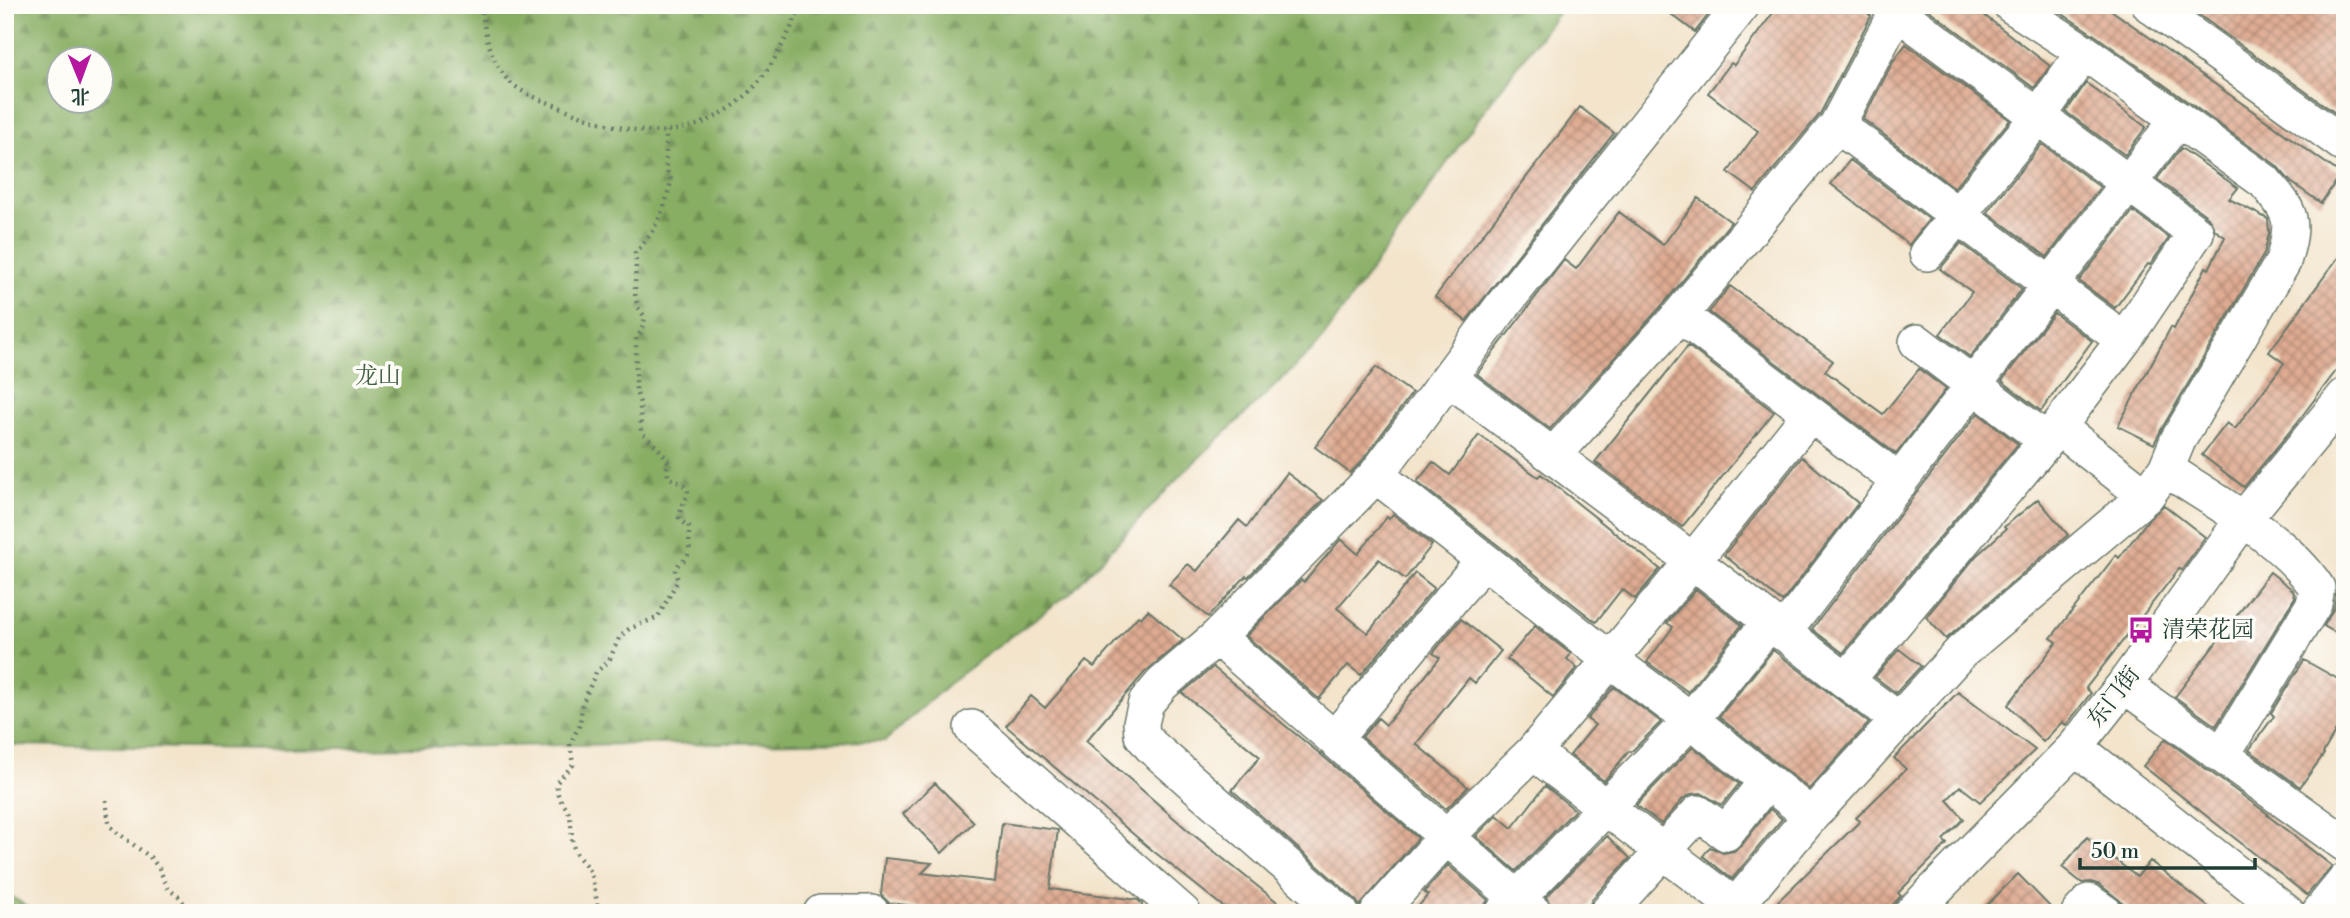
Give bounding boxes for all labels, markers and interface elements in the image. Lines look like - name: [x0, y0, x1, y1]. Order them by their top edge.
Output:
- north arrow: [46, 46, 116, 116]
- text: 北: [71, 84, 90, 108]
- park label: 龙山: [355, 362, 401, 390]
- bus stop icon: 清荣花园: [2126, 615, 2156, 645]
- place label: 清荣花园: [2162, 616, 2254, 644]
- street label: 东门街: [2082, 661, 2146, 733]
- scale bar: [2080, 827, 2256, 871]
- text: 50 m: [2091, 839, 2139, 865]

